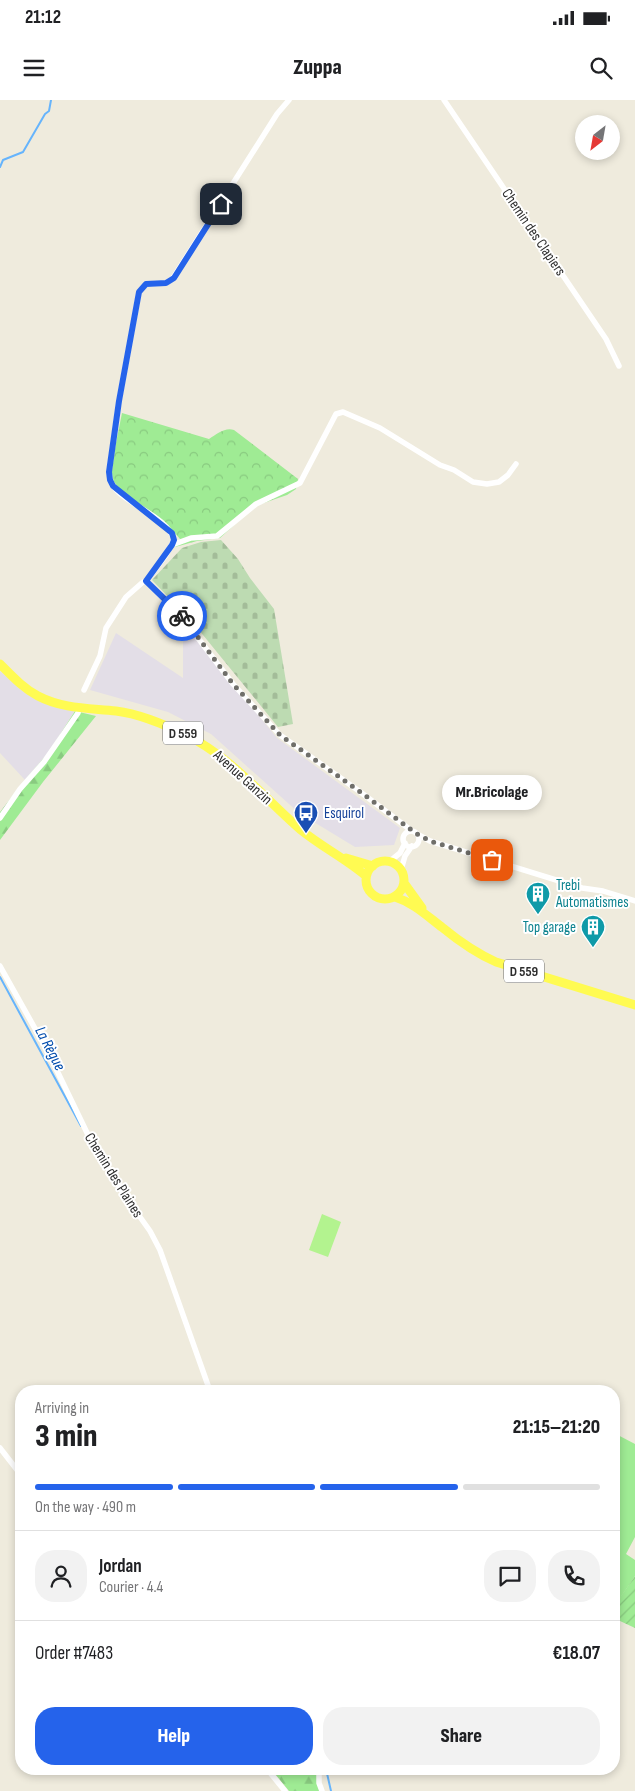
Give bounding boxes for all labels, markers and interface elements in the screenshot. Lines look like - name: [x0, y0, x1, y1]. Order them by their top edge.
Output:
- text: 21:12: [25, 6, 61, 29]
- icon: menu: [20, 54, 48, 82]
- text: Zuppa: [293, 54, 342, 81]
- icon: search: [587, 54, 615, 82]
- north arrow: [575, 115, 620, 160]
- map controls: [575, 115, 620, 160]
- pin: [200, 183, 242, 225]
- street label: Chemin des Clapiers: [497, 185, 570, 280]
- icon: home: [207, 190, 235, 218]
- courier: [157, 591, 207, 641]
- icon: bike: [168, 602, 196, 630]
- road number: D 559: [163, 722, 203, 744]
- street label: Avenue Ganzin: [208, 745, 276, 809]
- callout: Mr.Bricolage: [442, 775, 542, 810]
- text: Mr.Bricolage: [456, 783, 528, 802]
- bus stop icon: Esquirol: [293, 800, 319, 834]
- place label: Esquirol: [324, 804, 364, 823]
- pin: [471, 839, 513, 881]
- icon: bag: [478, 846, 506, 874]
- place label: Trebi Automatismes: [555, 876, 629, 912]
- building icon: Trebi Automatismes: [525, 881, 551, 915]
- building icon: Top garage: [580, 914, 606, 948]
- place label: Top garage: [523, 918, 576, 937]
- road number: D 559: [504, 959, 544, 982]
- water label: La Règue: [30, 1023, 69, 1074]
- street label: Chemin des Plaines: [80, 1129, 147, 1221]
- text: Arriving in: [35, 1399, 89, 1418]
- text: 21:15–21:20: [513, 1416, 600, 1439]
- text: 3 min: [35, 1417, 97, 1456]
- text: On the way · 490 m: [35, 1498, 136, 1517]
- button: person: [35, 1550, 87, 1602]
- button: chat: [484, 1550, 536, 1602]
- button: phone: [548, 1550, 600, 1602]
- text: Jordan: [99, 1555, 142, 1578]
- text: Courier · 4.4: [99, 1578, 163, 1597]
- text: Order #7483: [35, 1642, 113, 1665]
- text: €18.07: [552, 1642, 600, 1665]
- button: Help: [35, 1707, 313, 1765]
- button: Share: [323, 1707, 600, 1765]

